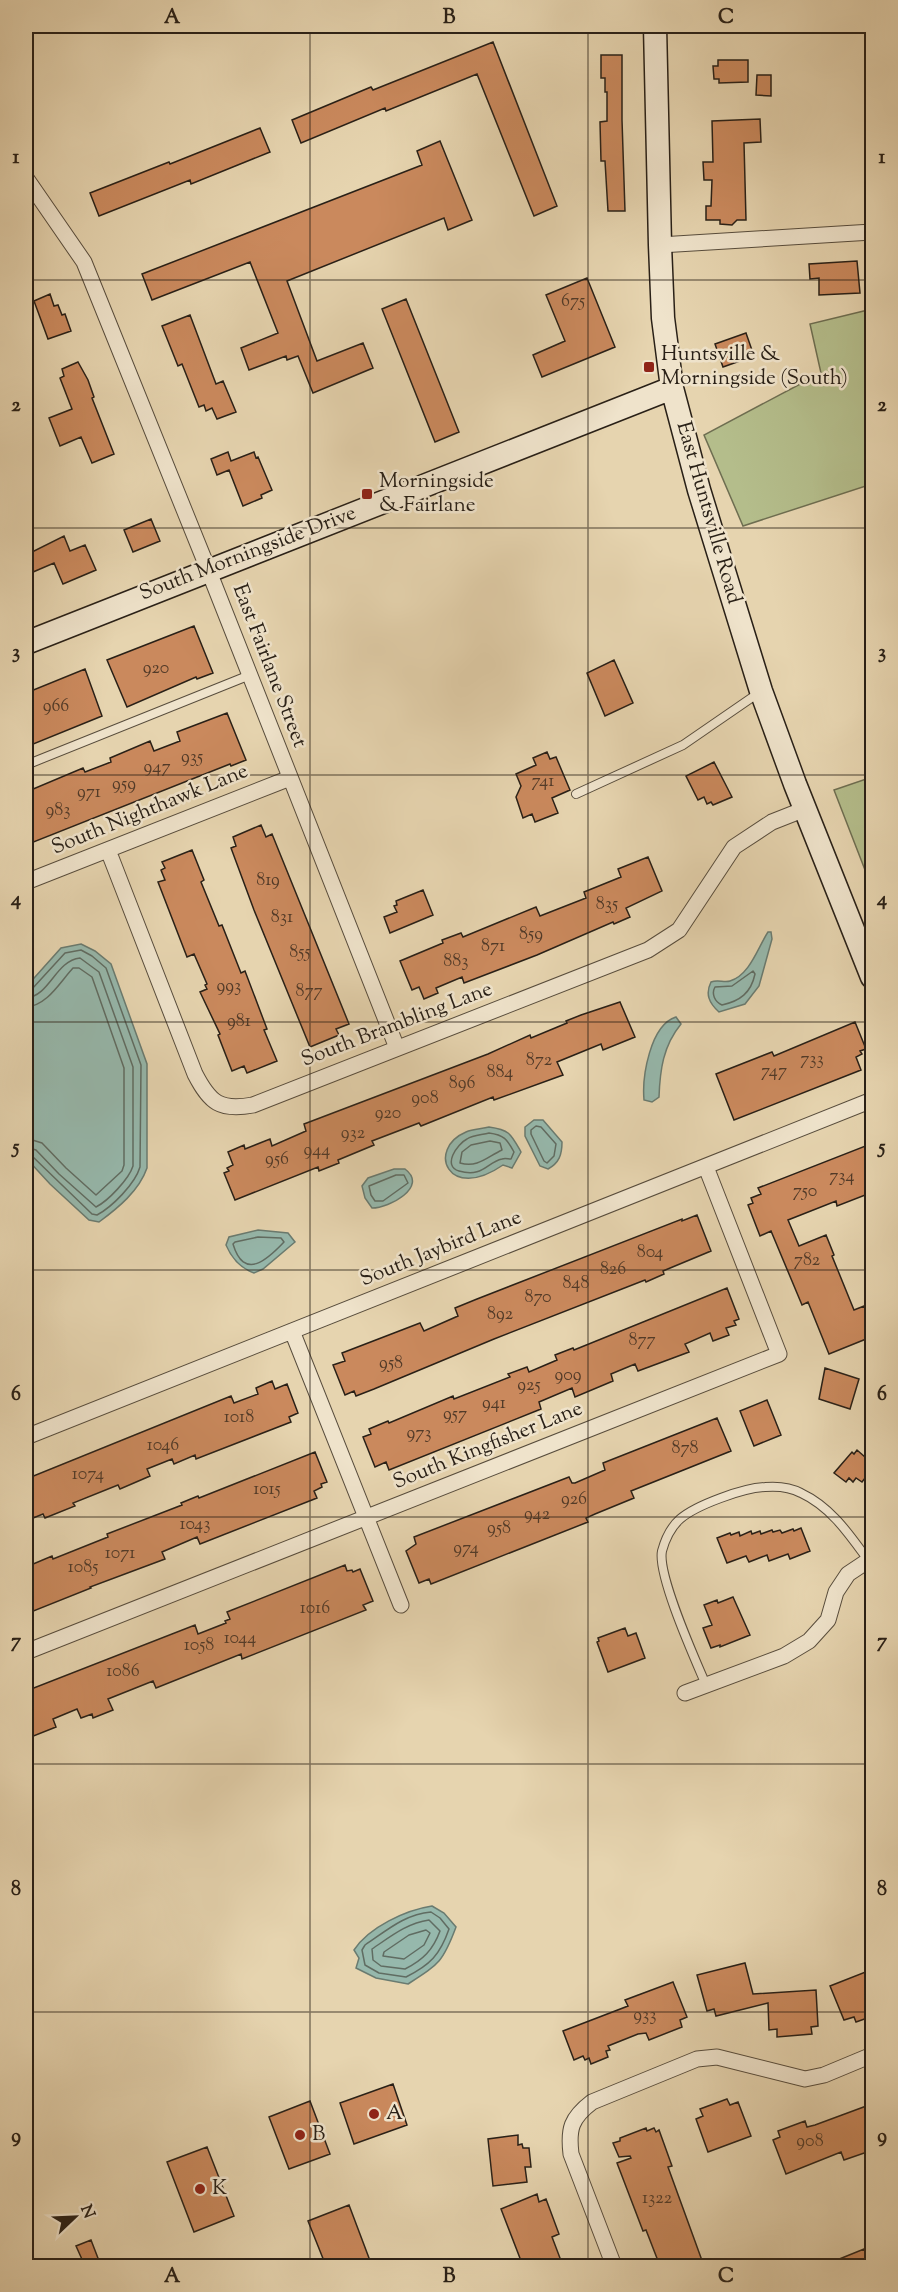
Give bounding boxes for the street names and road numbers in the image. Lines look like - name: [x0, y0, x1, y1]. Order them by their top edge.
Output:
- street label: East Huntsville Road: [668, 418, 748, 608]
- street label: South Morningside Drive: [135, 499, 361, 609]
- street label: East Fairlane Street: [224, 580, 314, 752]
- street label: South Nighthawk Lane: [47, 757, 253, 863]
- street label: South Brambling Lane: [297, 975, 497, 1075]
- street label: South Jaybird Lane: [356, 1203, 526, 1295]
- street label: South Kingfisher Lane: [389, 1394, 587, 1498]

